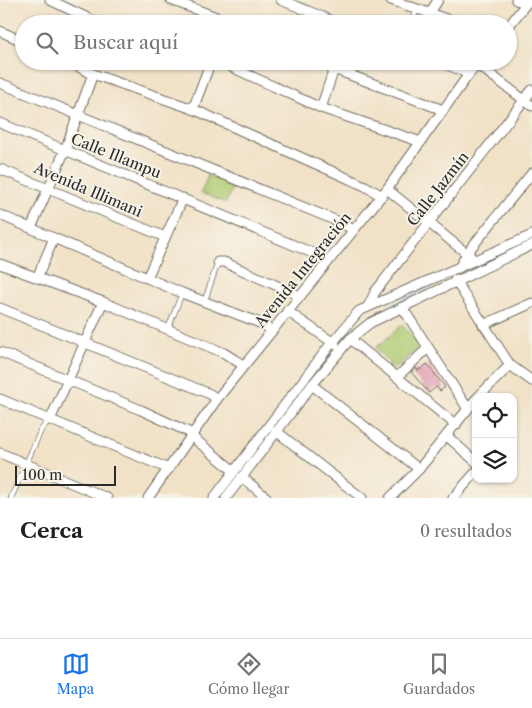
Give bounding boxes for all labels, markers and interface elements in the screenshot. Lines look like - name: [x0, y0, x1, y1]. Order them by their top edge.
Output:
- search box: [15, 15, 517, 70]
- icon: search: [33, 29, 61, 57]
- text: Buscar aquí: [73, 31, 178, 54]
- street label: Calle Illampu: [68, 129, 164, 182]
- street label: Calle Jazmín: [403, 147, 473, 230]
- street label: Avenida Illimani: [30, 158, 146, 221]
- street label: Avenida Integración: [250, 208, 355, 332]
- map controls: [472, 393, 517, 483]
- button: locate: [472, 393, 517, 438]
- button: layers: [472, 438, 517, 483]
- scale bar: [15, 463, 116, 486]
- text: 100 m: [22, 466, 62, 484]
- text: Cerca: [20, 518, 83, 543]
- text: 0 resultados: [420, 521, 512, 541]
- tab: Mapa: [57, 650, 94, 698]
- tab: Cómo llegar: [208, 650, 289, 698]
- tab: Guardados: [403, 650, 475, 698]

